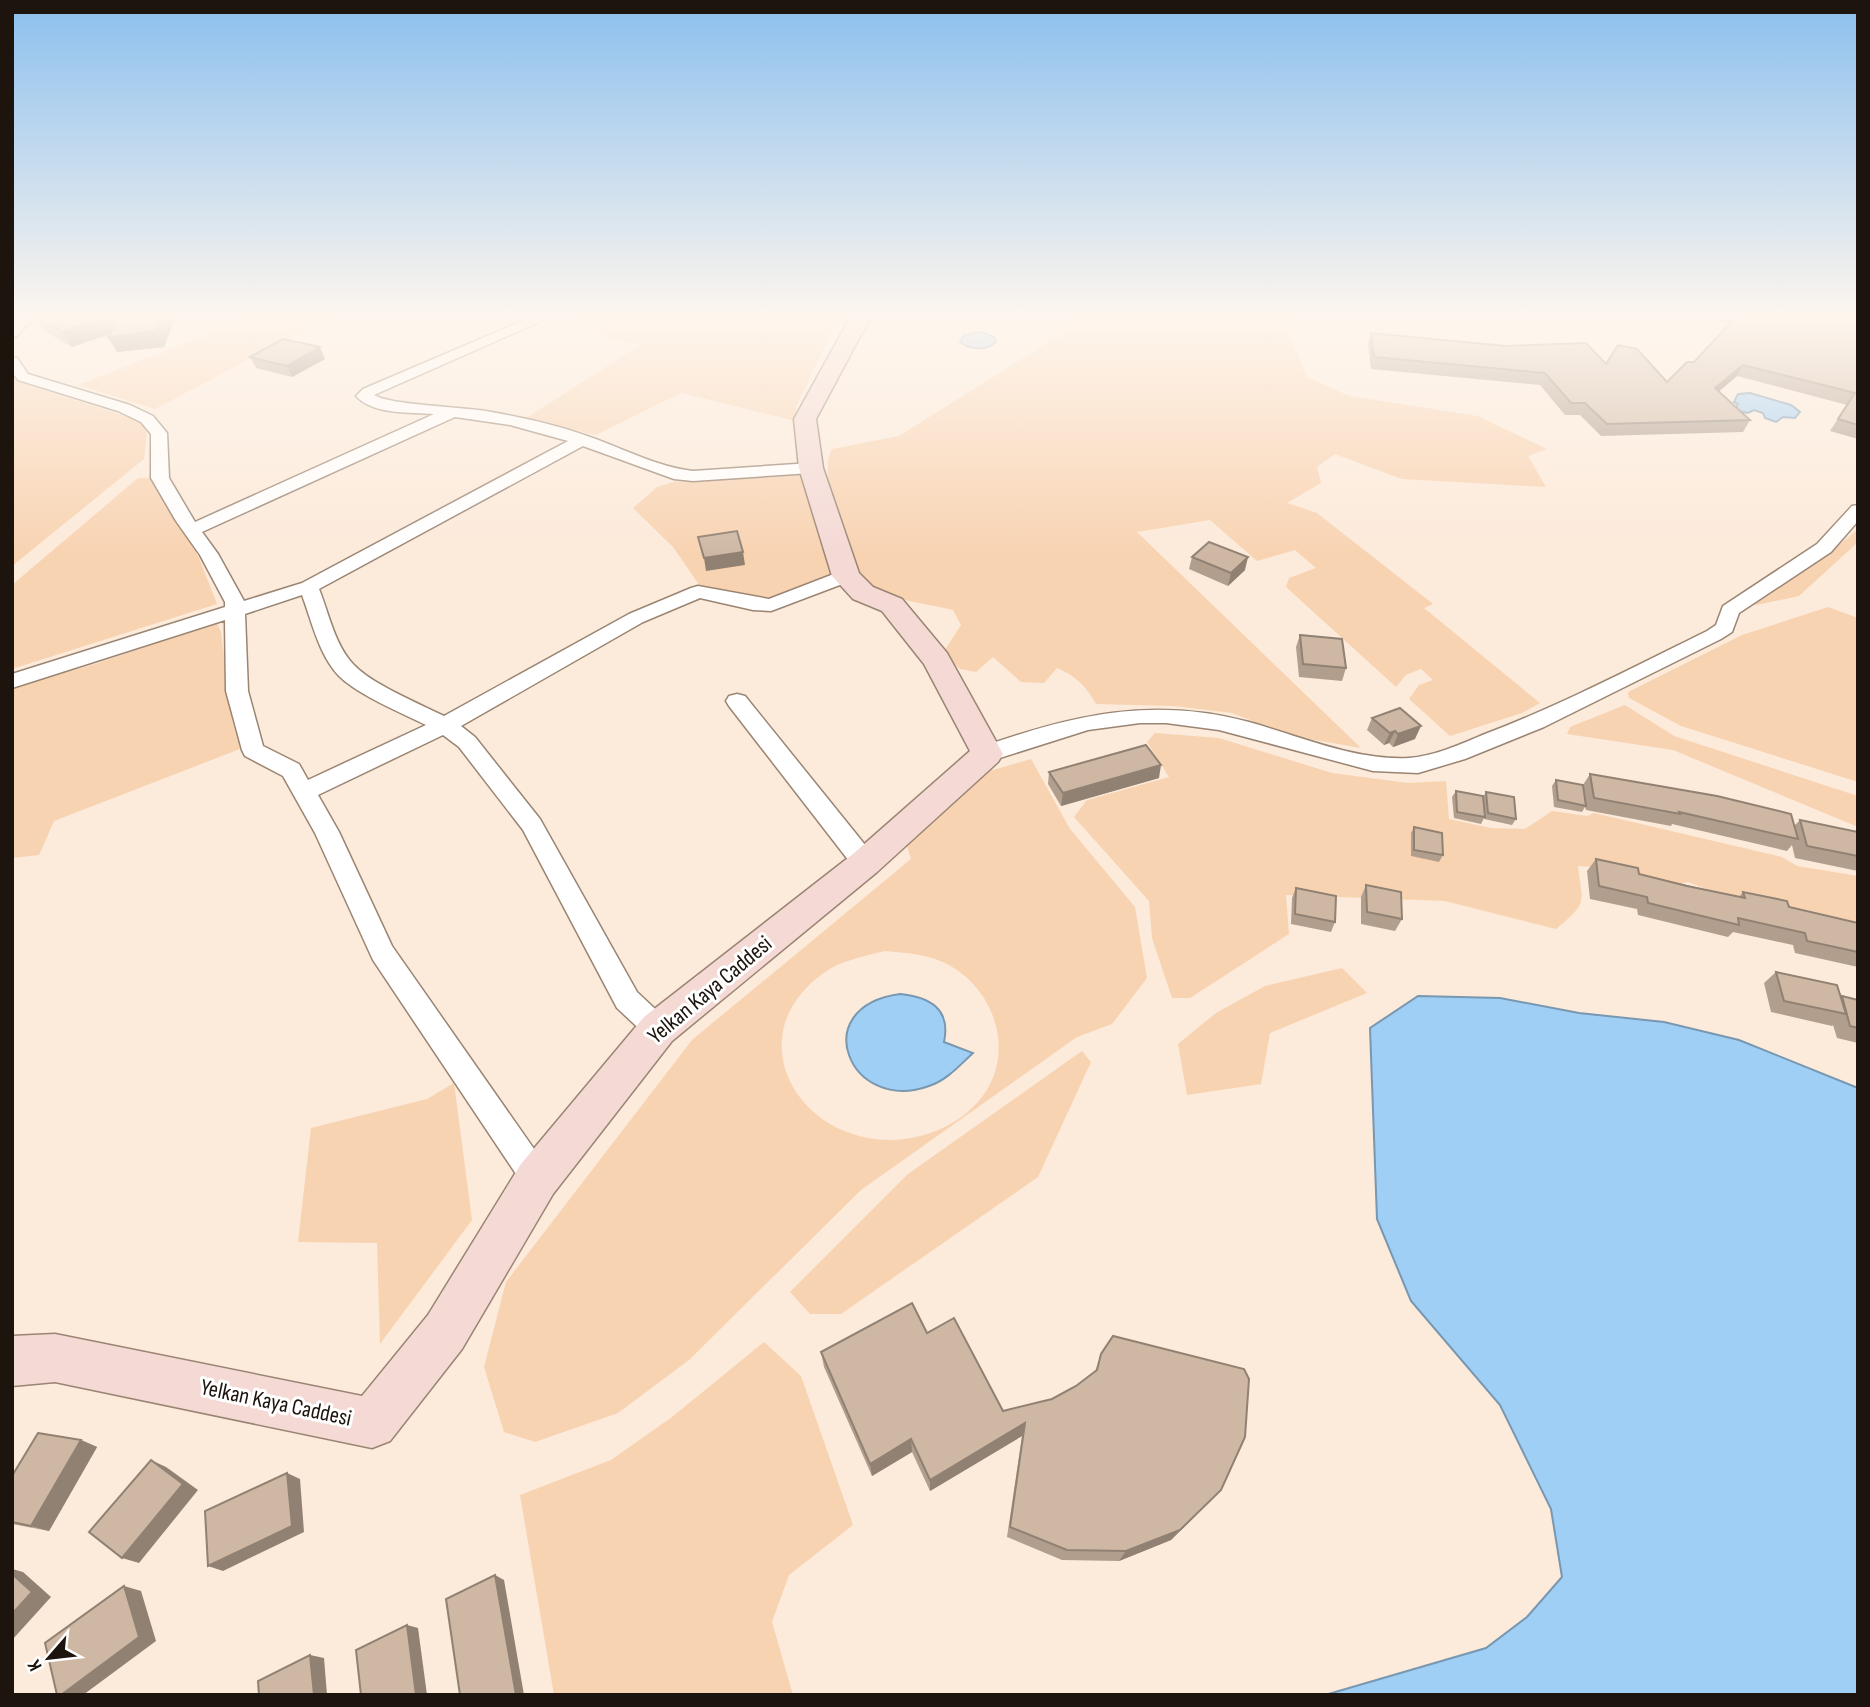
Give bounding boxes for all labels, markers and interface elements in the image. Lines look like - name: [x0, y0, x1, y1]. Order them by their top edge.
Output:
- street label: Yelkan Kaya Caddesi: [642, 930, 778, 1050]
- street label: Yelkan Kaya Caddesi: [198, 1373, 354, 1433]
- north arrow: [14, 1623, 84, 1693]
- text: K: [23, 1655, 48, 1675]

